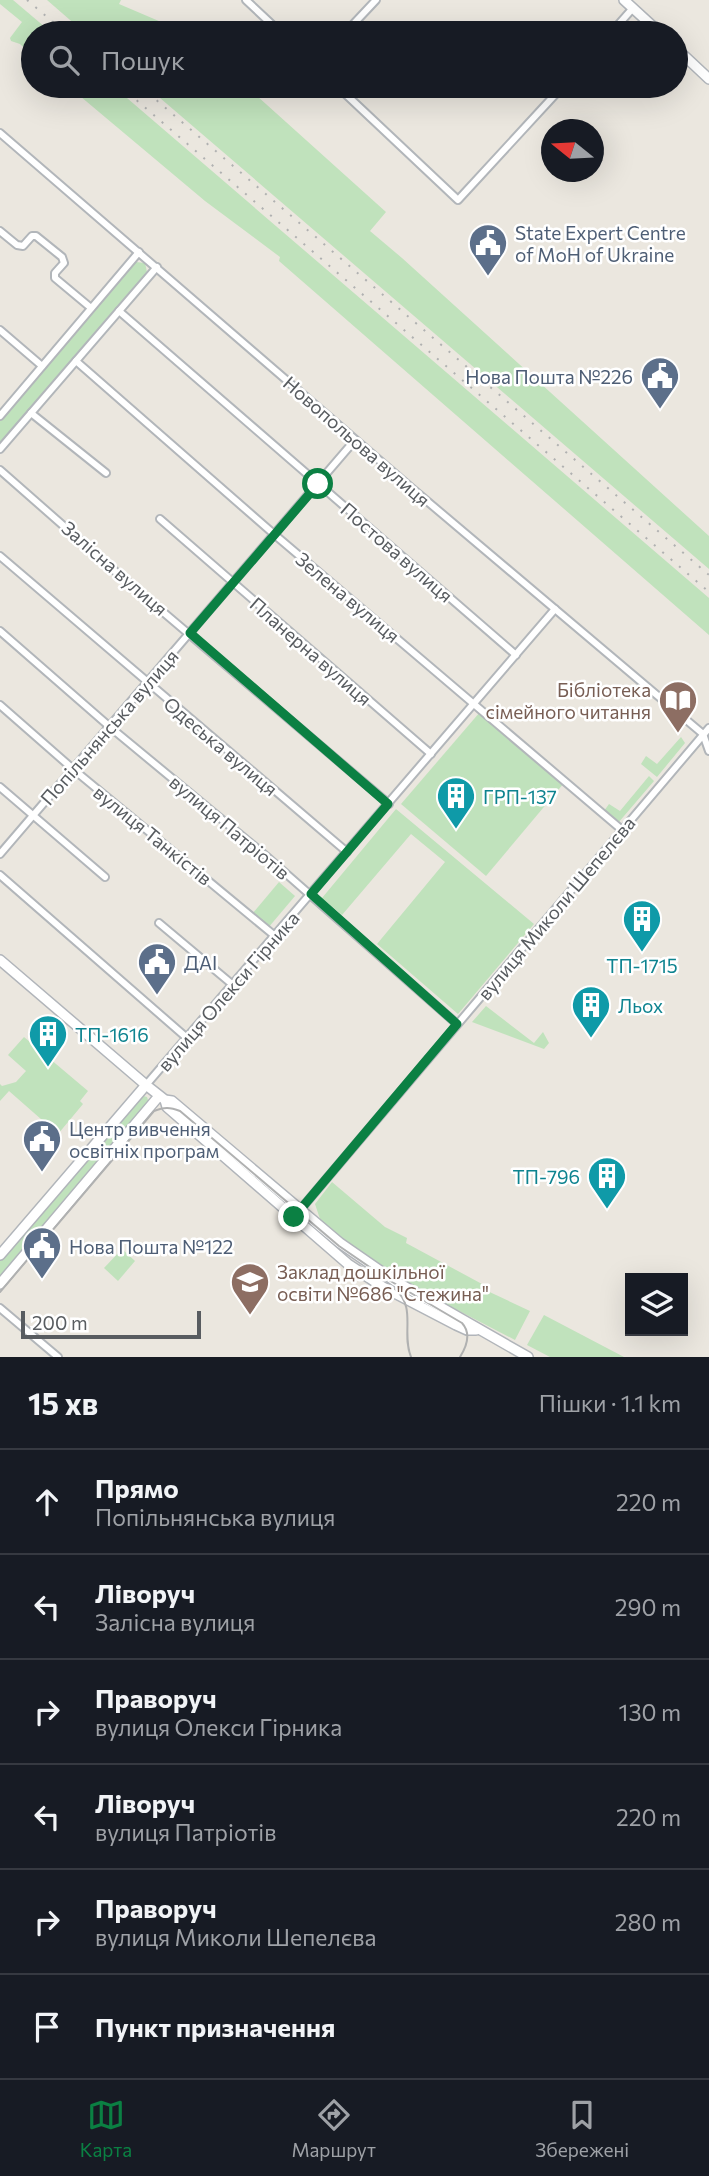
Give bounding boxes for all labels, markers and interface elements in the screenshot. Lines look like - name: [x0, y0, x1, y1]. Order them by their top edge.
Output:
- search box: [21, 21, 688, 98]
- icon: search: [45, 41, 83, 79]
- text: Пошук: [101, 44, 185, 75]
- north arrow: [541, 119, 604, 182]
- place label: State Expert Centre of MoH of Ukraine: [515, 221, 686, 266]
- public building icon: State Expert Centre of MoH of Ukraine: [467, 222, 509, 277]
- public building icon: Нова Пошта №226: [639, 355, 681, 410]
- place label: Нова Пошта №226: [465, 365, 633, 388]
- street label: Новопольова вулиця: [279, 371, 435, 511]
- route start: [302, 468, 333, 499]
- street label: Постова вулиця: [336, 497, 458, 607]
- street label: Залісна вулиця: [57, 516, 173, 620]
- street label: Зелена вулиця: [291, 547, 405, 647]
- street label: Планерна вулиця: [246, 592, 376, 710]
- street label: Попільнянська вулиця: [35, 645, 183, 809]
- place label: Бібліотека сімейного читання: [486, 678, 651, 723]
- library icon: Бібліотека сімейного читання: [657, 679, 699, 734]
- street label: Одеська вулиця: [159, 692, 283, 800]
- street label: вулиця Патріотів: [165, 770, 295, 884]
- building icon: ГРП-137: [435, 775, 477, 830]
- street label: вулиця Танкістів: [89, 780, 217, 890]
- place label: ГРП-137: [483, 785, 557, 808]
- street label: вулиця Миколи Шепелєва: [472, 812, 640, 1004]
- building icon: ТП-1715: [621, 898, 663, 953]
- street label: вулиця Олекси Гірника: [152, 906, 304, 1076]
- public building icon: ДАІ: [136, 941, 178, 996]
- place label: ДАІ: [184, 951, 217, 974]
- place label: ТП-1715: [606, 954, 678, 977]
- building icon: Льох: [570, 984, 612, 1039]
- place label: Льох: [618, 994, 663, 1017]
- building icon: ТП-1616: [27, 1013, 69, 1068]
- place label: ТП-1616: [75, 1023, 149, 1046]
- place label: Центр вивчення освітніх програм: [69, 1117, 219, 1162]
- public building icon: Центр вивчення освітніх програм: [21, 1118, 63, 1173]
- building icon: ТП-796: [586, 1155, 628, 1210]
- place label: ТП-796: [513, 1165, 580, 1188]
- route end: [278, 1201, 309, 1232]
- public building icon: Нова Пошта №122: [21, 1225, 63, 1280]
- place label: Нова Пошта №122: [69, 1235, 233, 1258]
- place label: Заклад дошкільної освіти №686 "Стежина": [277, 1260, 489, 1305]
- school or university icon: Заклад дошкільної освіти №686 "Стежина": [229, 1261, 271, 1316]
- map controls: [625, 1273, 688, 1336]
- button: layers: [625, 1273, 688, 1336]
- scale bar: [21, 1308, 201, 1340]
- text: 200 m: [32, 1311, 88, 1334]
- text: 15 хв: [28, 1384, 98, 1421]
- text: Пішки · 1.1 km: [539, 1389, 681, 1417]
- text: Прямо: [95, 1472, 179, 1503]
- icon: ahead: [28, 1483, 66, 1521]
- text: 220 m: [616, 1488, 681, 1516]
- text: Попільнянська вулиця: [95, 1503, 335, 1531]
- text: Ліворуч: [95, 1577, 195, 1608]
- icon: left: [28, 1588, 66, 1626]
- text: 290 m: [615, 1593, 681, 1621]
- text: Залісна вулиця: [95, 1608, 255, 1636]
- text: Праворуч: [95, 1682, 217, 1713]
- icon: right: [28, 1693, 66, 1731]
- text: 130 m: [619, 1698, 681, 1726]
- text: вулиця Олекси Гірника: [95, 1713, 342, 1741]
- text: Ліворуч: [95, 1787, 195, 1818]
- icon: left: [28, 1798, 66, 1836]
- text: 220 m: [616, 1803, 681, 1831]
- text: вулиця Патріотів: [95, 1818, 276, 1846]
- text: Праворуч: [95, 1892, 217, 1923]
- icon: right: [28, 1903, 66, 1941]
- text: 280 m: [615, 1908, 681, 1936]
- text: вулиця Миколи Шепелєва: [95, 1923, 376, 1951]
- icon: arrive: [28, 2008, 66, 2046]
- text: Пункт призначення: [95, 2011, 335, 2042]
- tab: Карта: [80, 2096, 132, 2161]
- tab: Маршрут: [292, 2096, 376, 2161]
- tab: Збережені: [535, 2096, 629, 2161]

